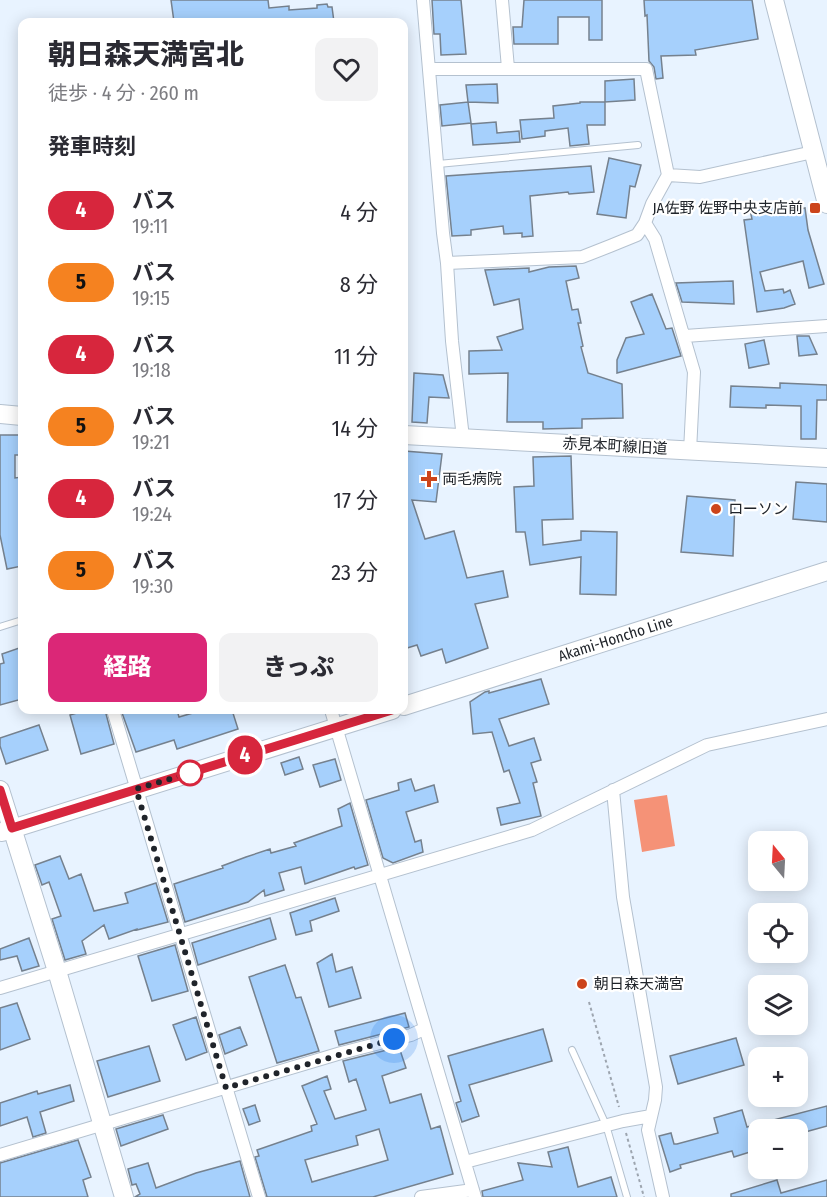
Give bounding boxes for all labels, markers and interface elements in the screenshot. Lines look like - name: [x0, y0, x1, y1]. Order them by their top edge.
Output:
- text: 朝日森天満宮北: [48, 38, 244, 71]
- button: heart: [315, 38, 378, 101]
- text: 徒歩 · 4 分 · 260 m: [48, 81, 199, 105]
- text: 発車時刻: [48, 133, 136, 160]
- text: バス: [132, 187, 176, 214]
- text: 4: [76, 197, 86, 223]
- text: 4 分: [340, 199, 378, 226]
- place label: JA佐野 佐野中央支店前: [652, 199, 803, 217]
- marker: JA佐野 佐野中央支店前: [808, 201, 822, 215]
- text: 19:11: [132, 214, 168, 238]
- text: バス: [132, 259, 176, 286]
- text: 5: [76, 269, 86, 295]
- text: 8 分: [340, 271, 378, 298]
- text: 19:15: [132, 286, 170, 310]
- text: バス: [132, 331, 176, 358]
- text: 4: [76, 341, 86, 367]
- text: 11 分: [334, 343, 378, 370]
- text: 19:18: [132, 358, 171, 382]
- text: バス: [132, 403, 176, 430]
- text: 5: [76, 413, 86, 439]
- text: 14 分: [332, 415, 378, 442]
- text: 19:21: [132, 430, 170, 454]
- street label: 赤見本町線旧道: [562, 434, 668, 458]
- marker: 両毛病院: [420, 470, 438, 488]
- place label: 両毛病院: [442, 470, 502, 488]
- text: バス: [132, 475, 176, 502]
- text: 4: [76, 485, 86, 511]
- text: 17 分: [333, 487, 378, 514]
- place label: ローソン: [728, 500, 788, 518]
- text: 19:24: [132, 502, 172, 526]
- marker: ローソン: [709, 502, 723, 516]
- text: バス: [132, 547, 176, 574]
- text: 5: [76, 557, 86, 583]
- text: 23 分: [331, 559, 378, 586]
- text: 19:30: [132, 574, 173, 598]
- street label: Akami-Honcho Line: [556, 612, 675, 665]
- button: 経路: [48, 633, 207, 702]
- button: きっぷ: [219, 633, 378, 702]
- line badge: 4: [226, 736, 264, 774]
- text: 4: [240, 742, 250, 768]
- unlabelled marker: [177, 760, 203, 786]
- north arrow: [748, 831, 808, 891]
- map controls: [748, 831, 808, 1179]
- button: locate: [748, 903, 808, 963]
- place label: 朝日森天満宮: [594, 975, 684, 993]
- button: layers: [748, 975, 808, 1035]
- marker: 朝日森天満宮: [575, 977, 589, 991]
- your location: [379, 1024, 409, 1054]
- button: +: [748, 1047, 808, 1107]
- button: −: [748, 1119, 808, 1179]

